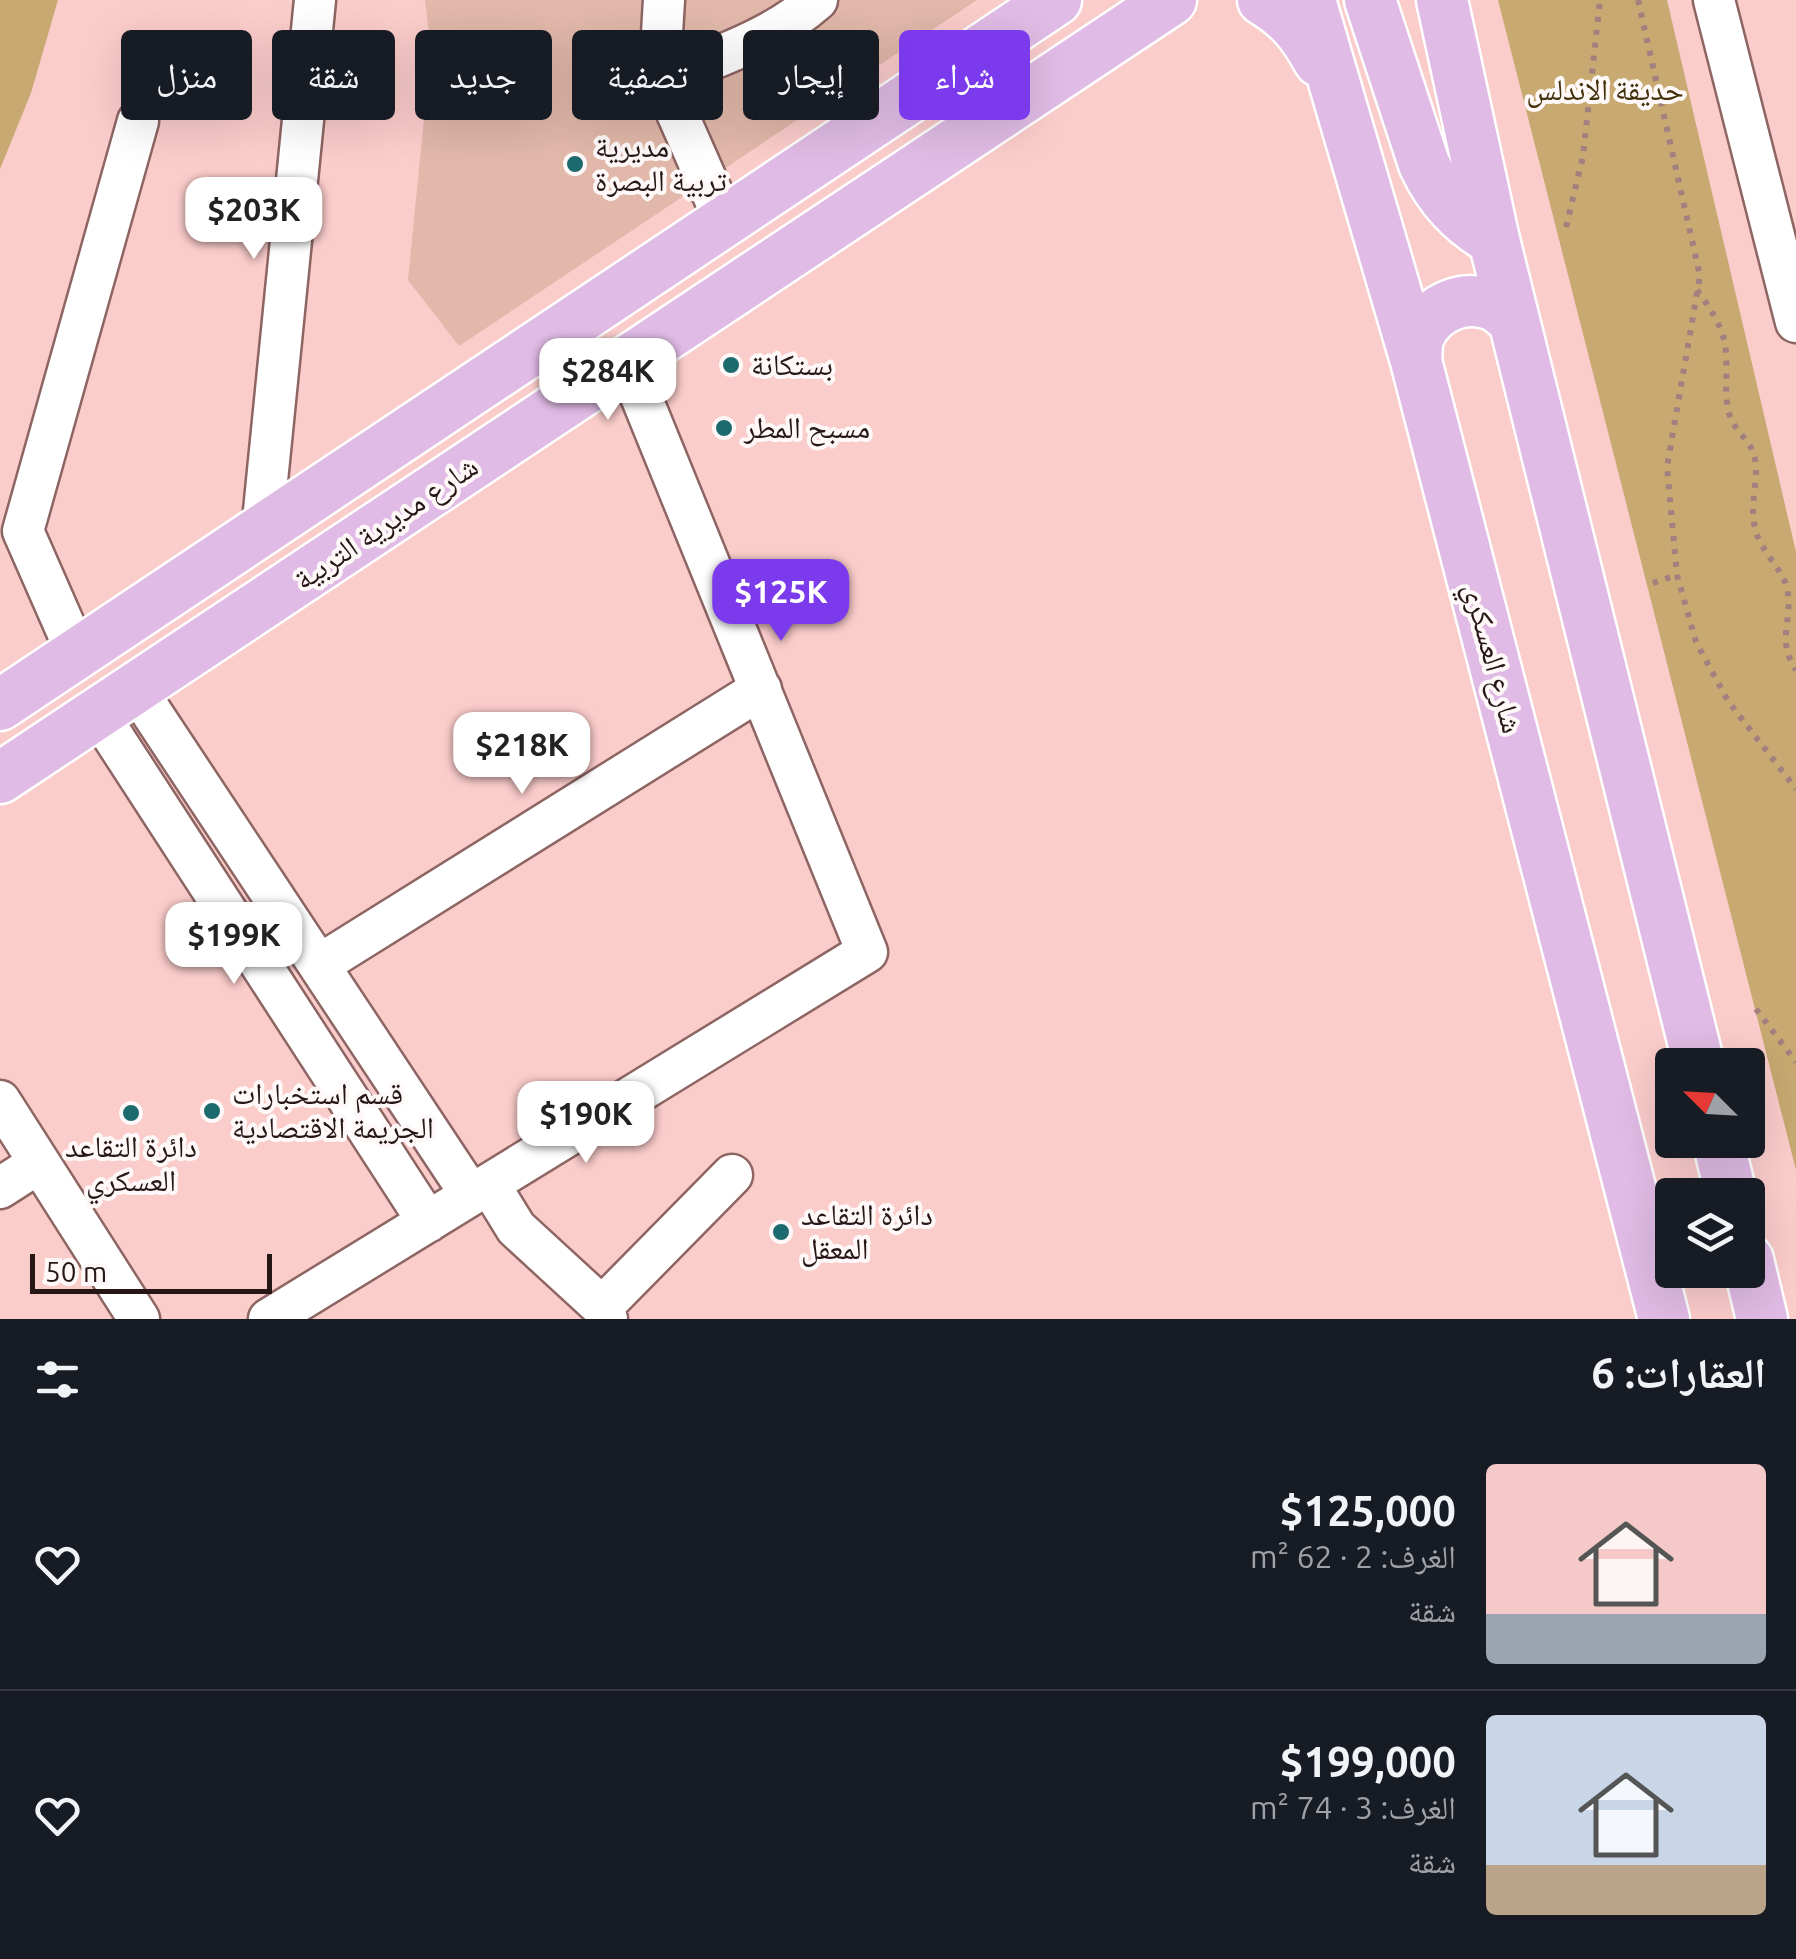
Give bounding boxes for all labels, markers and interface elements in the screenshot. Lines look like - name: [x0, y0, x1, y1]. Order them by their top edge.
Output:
- chip: منزل: [121, 30, 252, 120]
- chip: شقة: [272, 30, 395, 120]
- chip: جديد: [415, 30, 552, 120]
- chip: تصفية: [572, 30, 723, 120]
- chip: إيجار: [743, 30, 879, 120]
- chip: شراء: [899, 30, 1030, 120]
- park label: حديقة الاندلس: [1526, 72, 1684, 108]
- place label: مديرية تربية البصرة: [595, 129, 727, 198]
- marker: مديرية تربية البصرة: [564, 153, 586, 175]
- pin: $203K: [184, 177, 324, 262]
- text: $203K: [207, 191, 301, 227]
- pin: $284K: [538, 338, 678, 423]
- place label: بستكانة: [751, 347, 833, 382]
- text: $284K: [561, 352, 655, 388]
- marker: بستكانة: [720, 354, 742, 376]
- place label: مسبح المطر: [743, 410, 870, 447]
- marker: مسبح المطر: [713, 417, 735, 439]
- street label: شارع مديرية التربية: [287, 448, 485, 599]
- pin: $125K: [711, 559, 851, 644]
- text: $125K: [734, 573, 828, 609]
- street label: شارع العسكري: [1450, 579, 1530, 739]
- pin: $218K: [452, 712, 592, 797]
- text: $218K: [475, 726, 569, 762]
- pin: $199K: [164, 902, 304, 987]
- text: $199K: [187, 916, 281, 952]
- north arrow: [1655, 1048, 1765, 1158]
- map controls: [1655, 1048, 1765, 1288]
- place label: قسم استخبارات الجريمة الاقتصادية: [232, 1076, 434, 1145]
- pin: $190K: [516, 1081, 656, 1166]
- text: $190K: [539, 1095, 633, 1131]
- marker: قسم استخبارات الجريمة الاقتصادية: [201, 1100, 223, 1122]
- marker: دائرة التقاعد العسكري: [120, 1102, 142, 1124]
- place label: دائرة التقاعد العسكري: [65, 1129, 197, 1205]
- button: layers: [1655, 1178, 1765, 1288]
- place label: دائرة التقاعد المعقل: [801, 1197, 933, 1267]
- marker: دائرة التقاعد المعقل: [770, 1221, 792, 1243]
- scale bar: [30, 1249, 272, 1294]
- text: 50 m: [45, 1256, 107, 1287]
- text: العقارات: 6: [1591, 1349, 1766, 1396]
- icon: filters: [30, 1352, 85, 1407]
- text: $125,000: [1280, 1487, 1456, 1534]
- icon: home: [1566, 1504, 1686, 1624]
- icon: heart: [30, 1537, 85, 1592]
- text: الغرف: 2 · 62 m²: [1250, 1538, 1456, 1574]
- text: شقة: [1408, 1592, 1456, 1628]
- text: $199,000: [1280, 1738, 1456, 1785]
- icon: home: [1566, 1755, 1686, 1875]
- icon: heart: [30, 1788, 85, 1843]
- text: الغرف: 3 · 74 m²: [1250, 1789, 1456, 1825]
- text: شقة: [1408, 1843, 1456, 1879]

